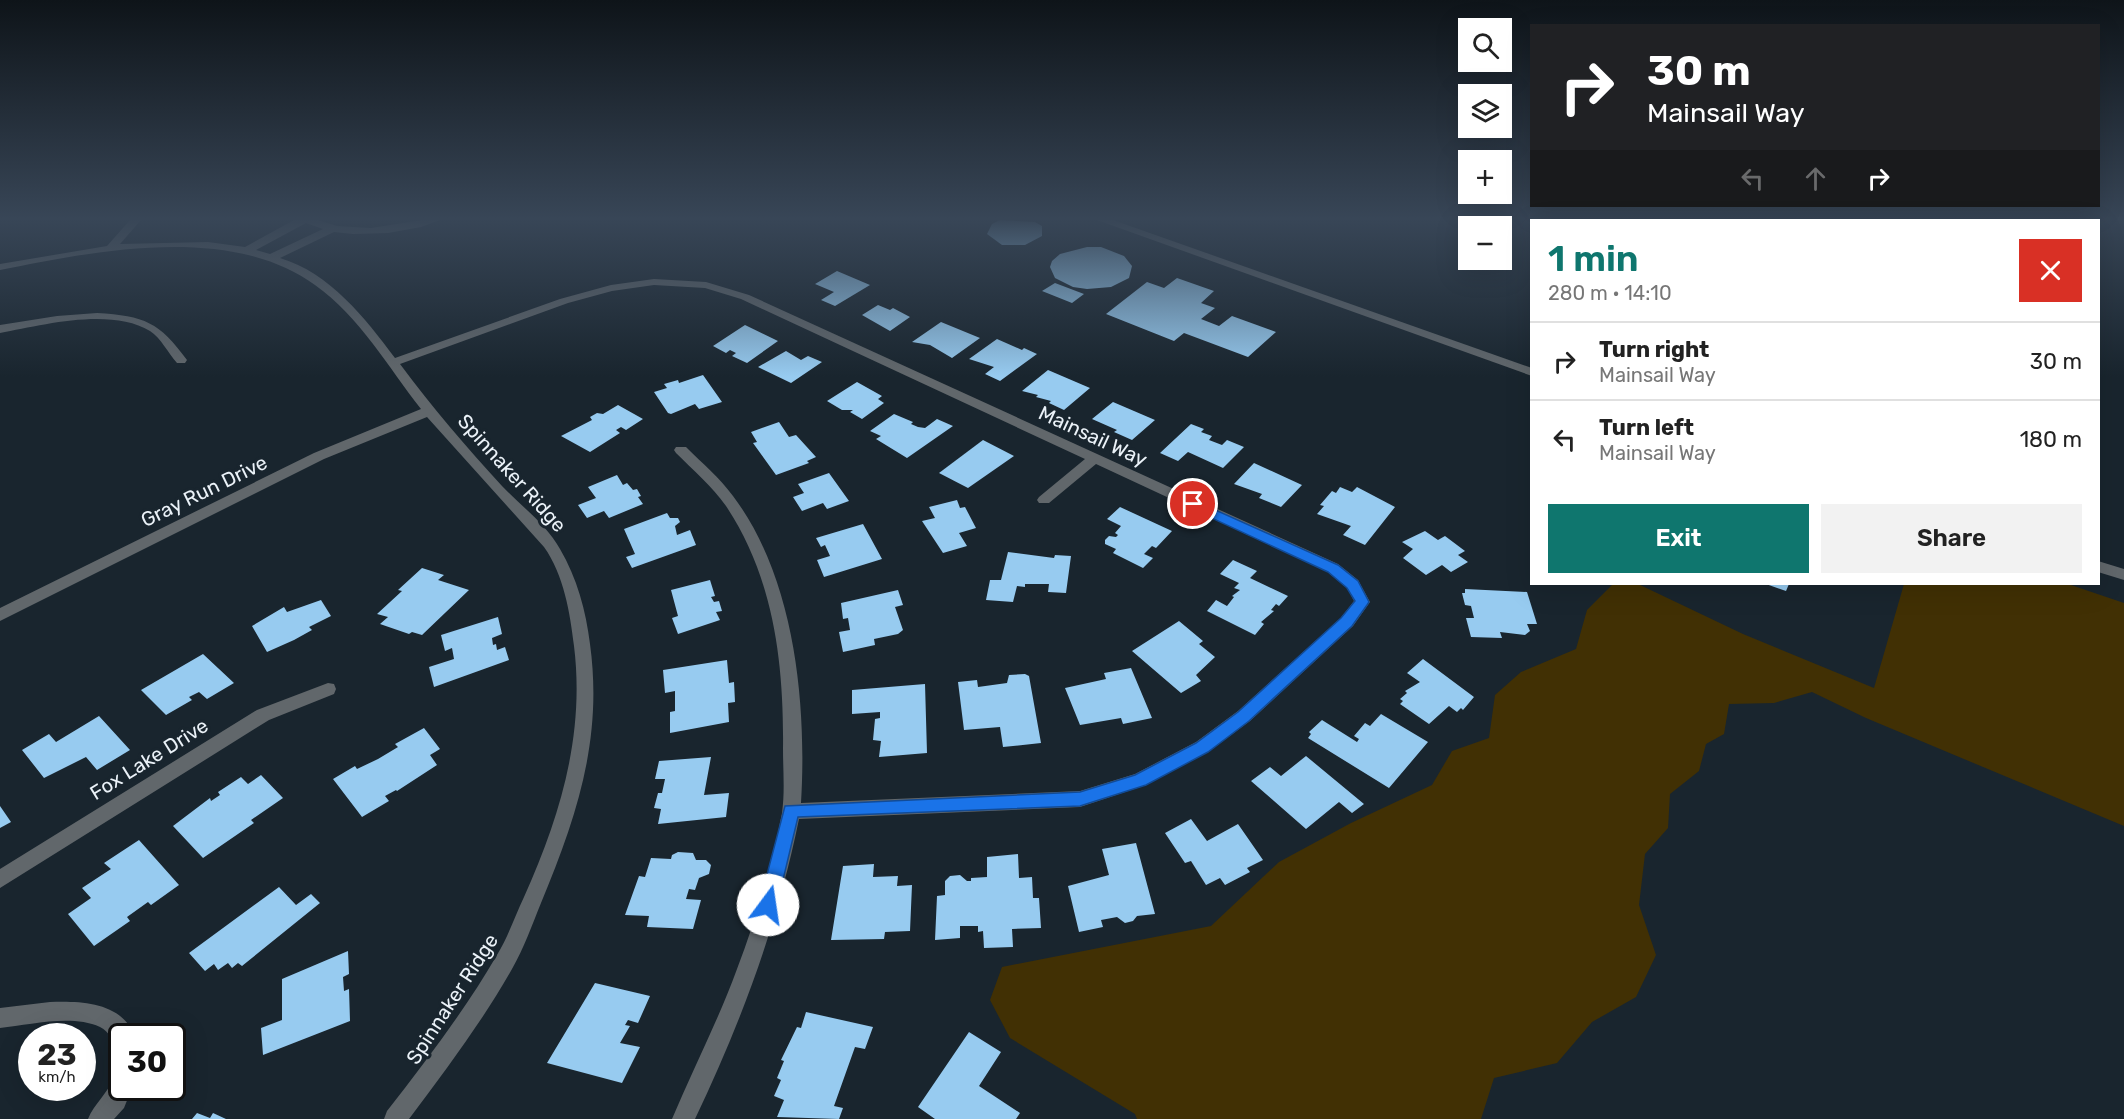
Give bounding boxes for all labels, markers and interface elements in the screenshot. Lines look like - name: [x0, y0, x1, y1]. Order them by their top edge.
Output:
- map controls: [1458, 18, 1512, 270]
- button: search: [1458, 18, 1512, 72]
- text: 30 m: [1647, 46, 1751, 96]
- icon: right: [1548, 48, 1626, 126]
- button: layers: [1458, 84, 1512, 138]
- text: Mainsail Way: [1647, 97, 1805, 129]
- button: +: [1458, 150, 1512, 204]
- icon: left: [1736, 162, 1769, 195]
- icon: ahead: [1799, 162, 1832, 195]
- icon: right: [1862, 162, 1895, 195]
- button: −: [1458, 216, 1512, 270]
- text: 1 min: [1548, 237, 1639, 280]
- button: close: [2019, 239, 2082, 302]
- text: 280 m · 14:10: [1548, 281, 1672, 305]
- text: Turn right: [1599, 336, 1709, 363]
- icon: right: [1548, 345, 1581, 378]
- text: 30 m: [2030, 348, 2082, 375]
- text: Mainsail Way: [1599, 363, 1716, 387]
- street label: Mainsail Way: [1035, 400, 1151, 472]
- street label: Spinnaker Ridge: [453, 409, 571, 537]
- text: Turn left: [1599, 414, 1694, 441]
- icon: left: [1548, 423, 1581, 456]
- text: 180 m: [2020, 426, 2082, 453]
- text: Mainsail Way: [1599, 441, 1716, 465]
- street label: Gray Run Drive: [137, 450, 271, 532]
- pin: [1167, 478, 1218, 529]
- icon: arrive: [1176, 487, 1209, 520]
- button: Exit: [1548, 504, 1809, 573]
- button: Share: [1821, 504, 2082, 573]
- street label: Fox Lake Drive: [86, 713, 212, 805]
- position arrow: [736, 873, 800, 937]
- street label: Spinnaker Ridge: [401, 929, 503, 1069]
- speed limit sign: 30: [108, 1023, 186, 1101]
- text: 23: [37, 1037, 77, 1073]
- text: km/h: [38, 1068, 76, 1086]

